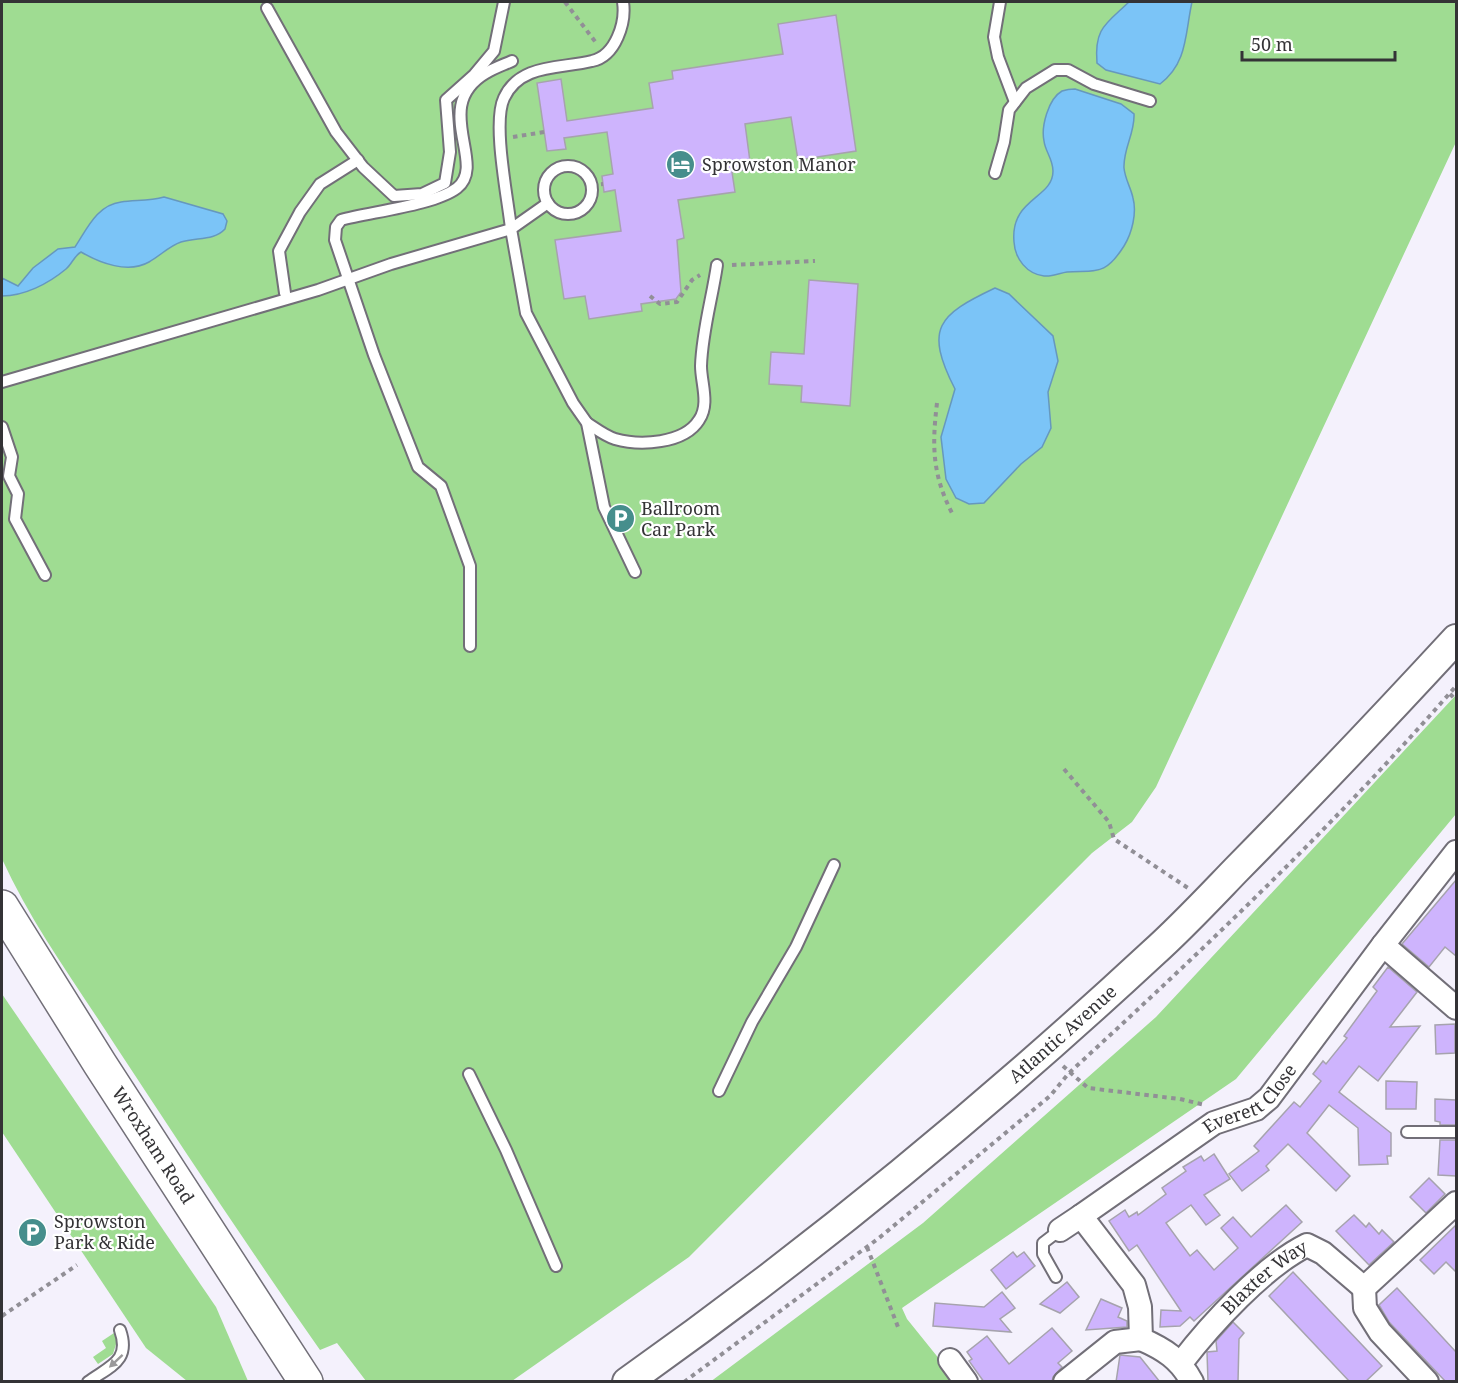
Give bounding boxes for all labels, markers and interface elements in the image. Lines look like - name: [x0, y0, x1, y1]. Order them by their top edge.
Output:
- scale bar: [1242, 24, 1395, 62]
- text: 50 m: [1251, 32, 1293, 56]
- hotel icon: Sprowston Manor: [665, 149, 697, 181]
- place label: Sprowston Manor: [702, 152, 856, 176]
- place label: Ballroom Car Park: [641, 496, 720, 541]
- parking icon: Ballroom Car Park: [604, 503, 636, 535]
- street label: Atlantic Avenue: [1003, 979, 1121, 1088]
- street label: Everett Close: [1197, 1059, 1301, 1138]
- street label: Wroxham Road: [107, 1082, 200, 1208]
- place label: Sprowston Park & Ride: [54, 1209, 155, 1254]
- parking icon: Sprowston Park & Ride: [17, 1216, 49, 1248]
- street label: Blaxter Way: [1216, 1234, 1312, 1319]
- one-way arrow: [109, 1353, 123, 1367]

